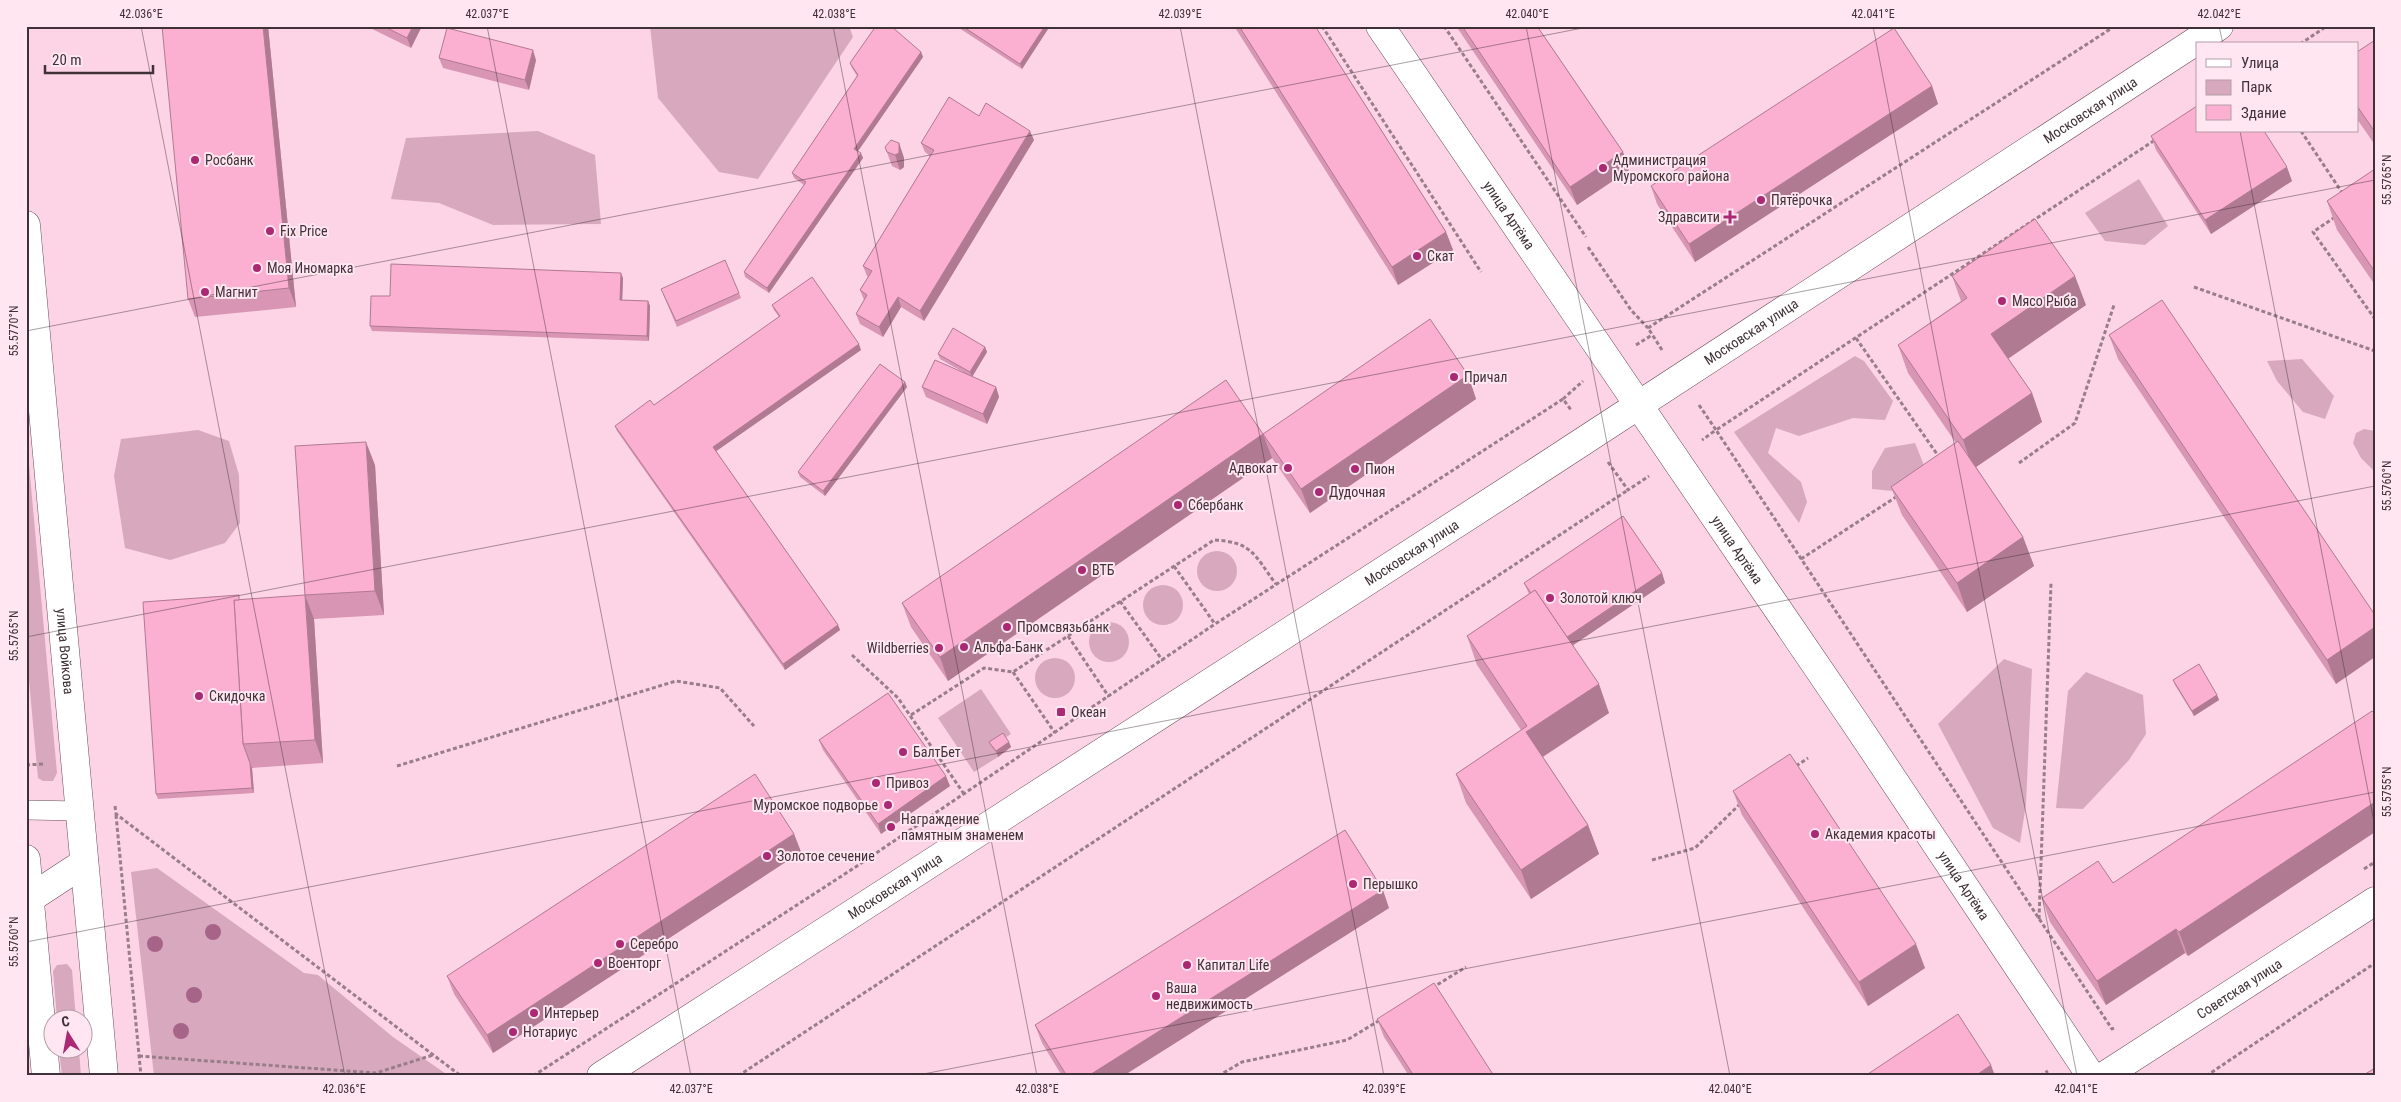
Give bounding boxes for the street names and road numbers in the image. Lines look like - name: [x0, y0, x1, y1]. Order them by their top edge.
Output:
- street label: Московская улица: [2040, 74, 2140, 147]
- street label: улица Артёма: [1480, 178, 1538, 252]
- street label: Московская улица: [1701, 295, 1801, 368]
- street label: улица Артёма: [1708, 513, 1766, 587]
- street label: Московская улица: [1362, 516, 1462, 589]
- street label: улица Войкова: [53, 607, 77, 695]
- street label: улица Артёма: [1935, 848, 1992, 923]
- street label: Московская улица: [845, 850, 945, 922]
- street label: Советская улица: [2194, 955, 2285, 1022]

